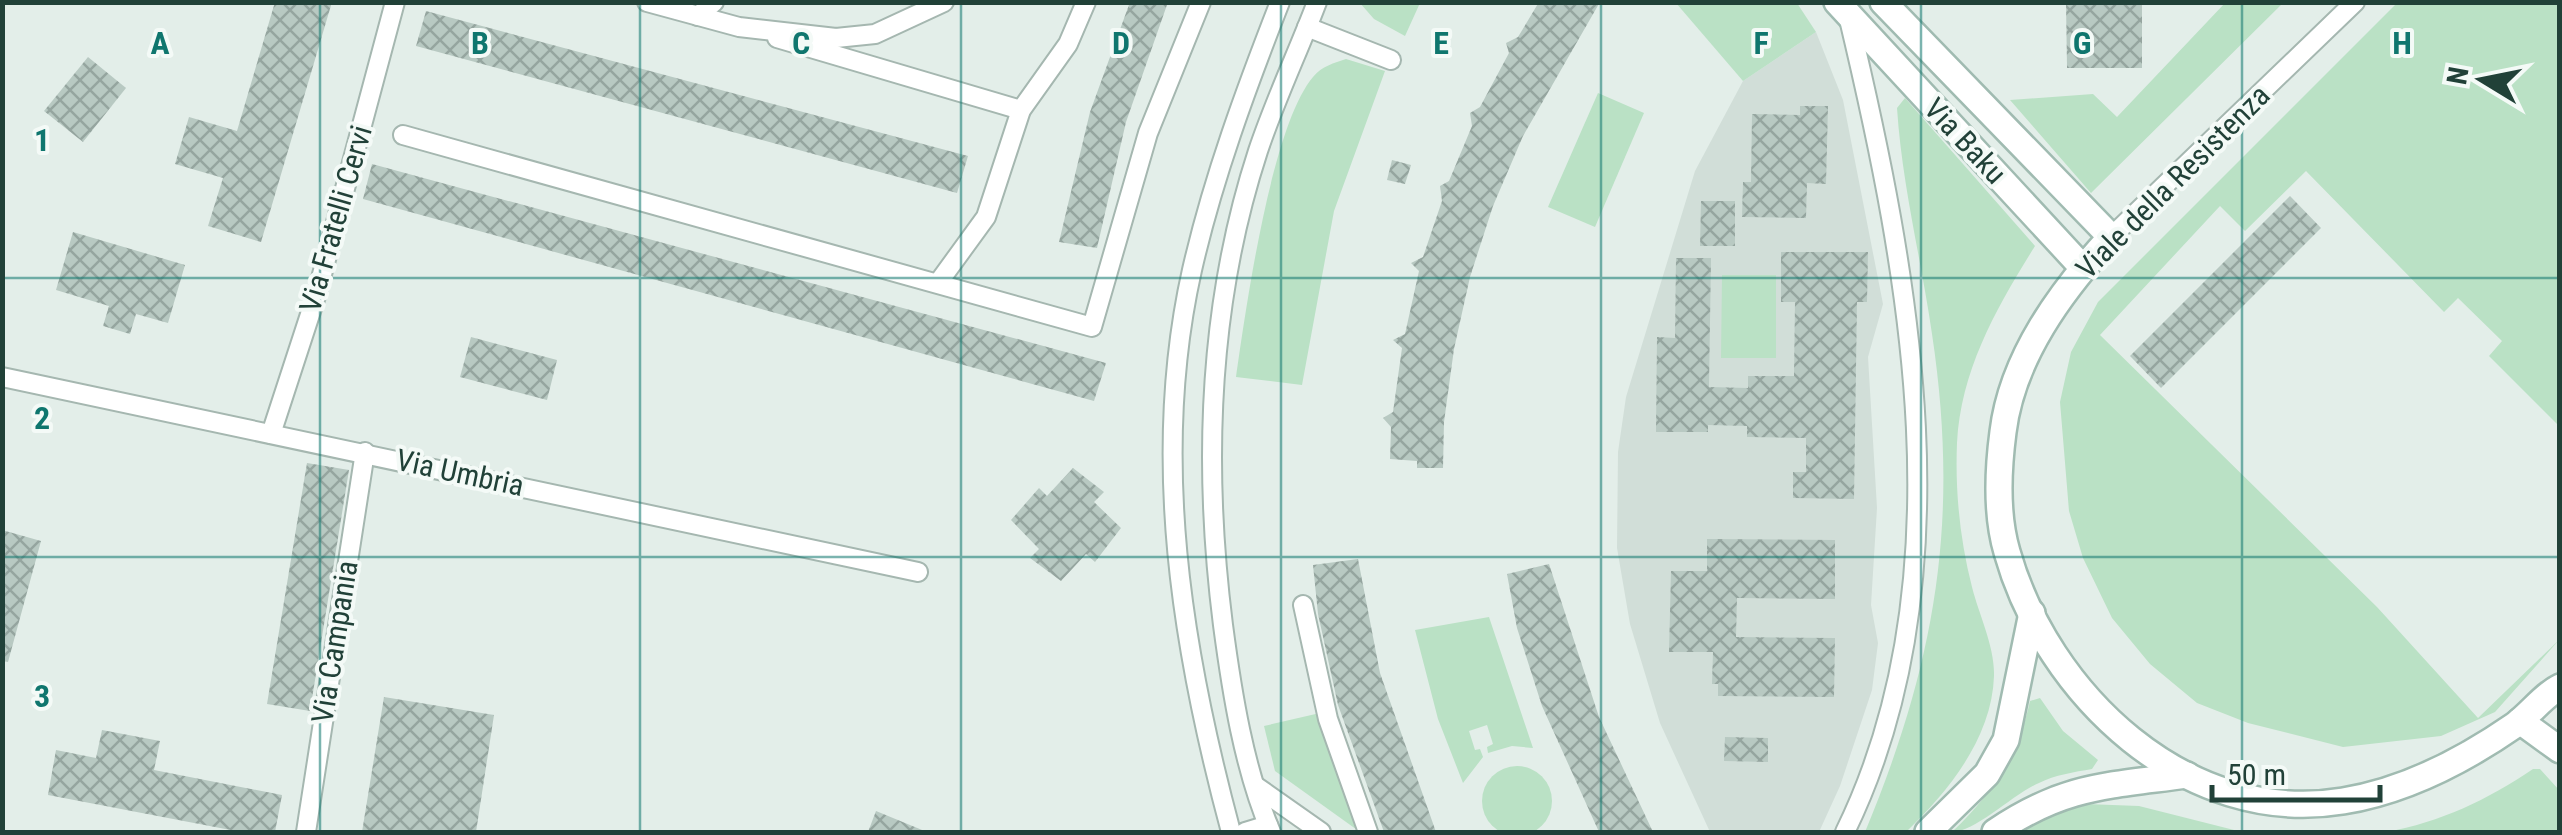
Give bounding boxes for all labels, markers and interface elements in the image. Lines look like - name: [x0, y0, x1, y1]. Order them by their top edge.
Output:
- text: A: [150, 24, 170, 62]
- text: B: [471, 24, 489, 62]
- text: C: [792, 24, 810, 62]
- text: D: [1112, 24, 1130, 62]
- text: E: [1433, 24, 1449, 62]
- text: F: [1753, 24, 1769, 62]
- text: G: [2073, 24, 2091, 62]
- text: H: [2392, 24, 2412, 62]
- north arrow: [2432, 30, 2532, 130]
- text: N: [2440, 64, 2476, 87]
- street label: Viale della Resistenza: [2069, 78, 2277, 286]
- street label: Via Baku: [1917, 91, 2014, 191]
- text: 1: [34, 121, 50, 159]
- street label: Via Fratelli Cervi: [292, 121, 379, 316]
- text: 2: [34, 399, 50, 437]
- street label: Via Umbria: [393, 442, 527, 503]
- street label: Via Campania: [304, 558, 365, 726]
- text: 3: [34, 677, 50, 715]
- scale bar: [2212, 740, 2380, 802]
- text: 50 m: [2227, 757, 2286, 792]

